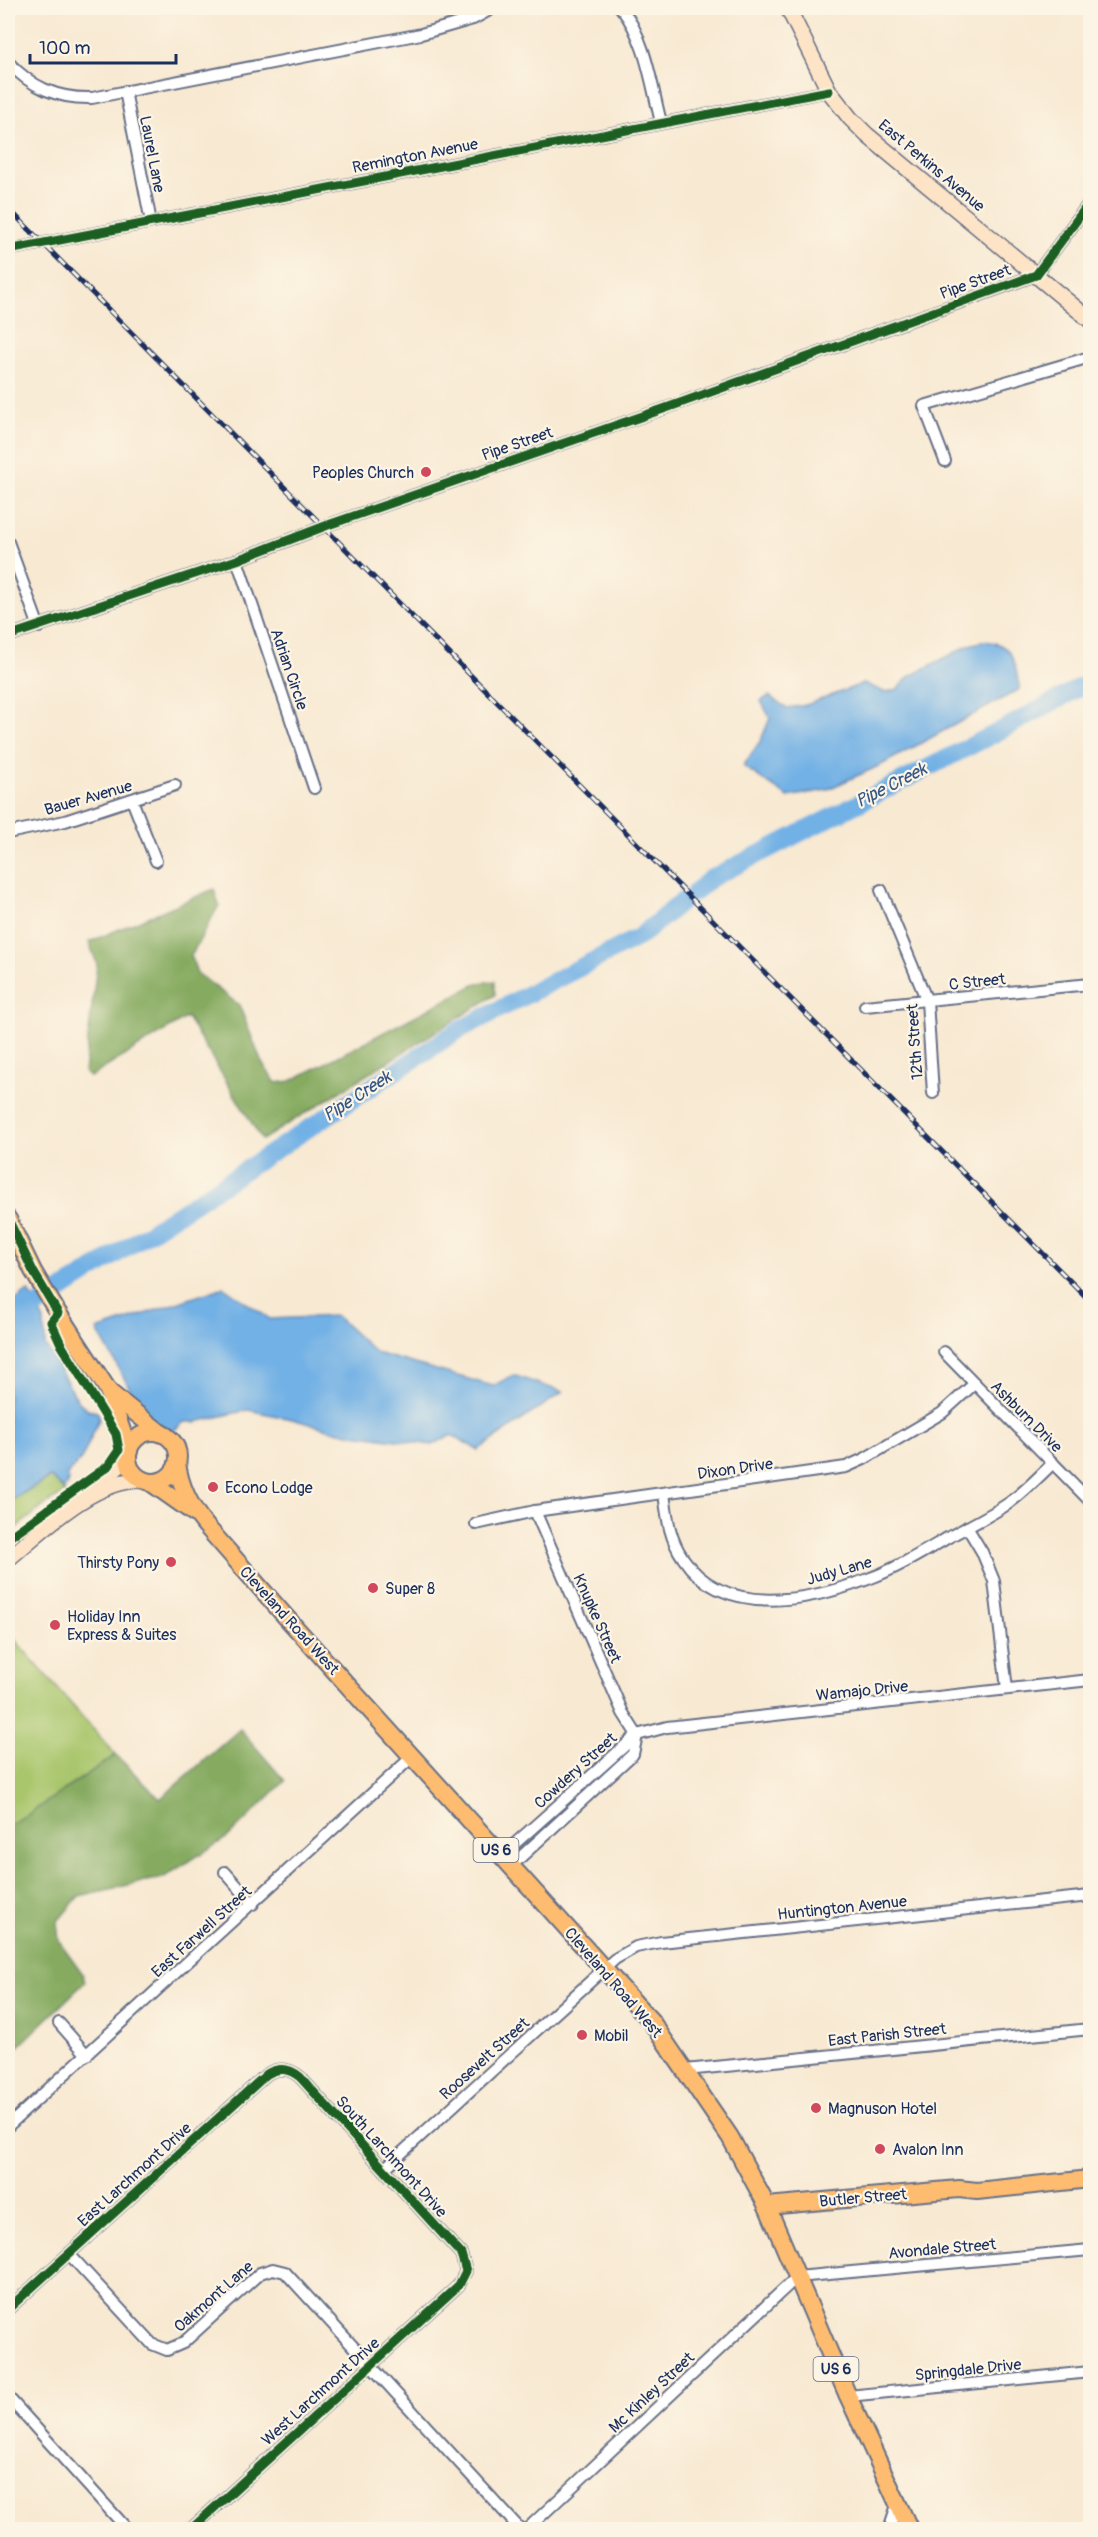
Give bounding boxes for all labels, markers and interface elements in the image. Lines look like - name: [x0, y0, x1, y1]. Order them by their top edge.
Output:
- scale bar: [30, 27, 176, 65]
- text: 100 m: [39, 37, 91, 60]
- street label: Laurel Lane: [135, 114, 169, 194]
- street label: East Perkins Avenue: [874, 115, 989, 216]
- street label: Remington Avenue: [351, 134, 480, 178]
- street label: Pipe Street: [937, 260, 1014, 304]
- street label: Pipe Street: [479, 422, 556, 465]
- place label: Peoples Church: [312, 463, 414, 483]
- marker: Peoples Church: [419, 465, 433, 479]
- street label: Adrian Circle: [266, 626, 312, 713]
- water label: Pipe Creek: [852, 757, 932, 813]
- street label: Bauer Avenue: [42, 776, 135, 820]
- street label: C Street: [948, 969, 1007, 995]
- street label: 12th Street: [902, 1003, 928, 1081]
- water label: Pipe Creek: [319, 1065, 397, 1127]
- street label: Ashburn Drive: [986, 1377, 1066, 1457]
- street label: Dixon Drive: [696, 1454, 774, 1484]
- place label: Econo Lodge: [225, 1478, 313, 1498]
- marker: Econo Lodge: [206, 1480, 220, 1494]
- street label: Judy Lane: [804, 1552, 874, 1590]
- place label: Thirsty Pony: [77, 1553, 159, 1573]
- marker: Thirsty Pony: [164, 1555, 178, 1569]
- street label: Cleveland Road West: [235, 1562, 344, 1680]
- street label: Knupke Street: [568, 1571, 626, 1667]
- place label: Super 8: [385, 1579, 435, 1599]
- marker: Super 8: [366, 1581, 380, 1595]
- place label: Holiday Inn Express & Suites: [67, 1607, 176, 1645]
- marker: Holiday Inn Express & Suites: [48, 1618, 62, 1632]
- street label: Wamajo Drive: [815, 1676, 909, 1706]
- street label: Cowdery Street: [530, 1728, 622, 1813]
- road number: US 6: [474, 1838, 518, 1862]
- street label: East Farwell Street: [147, 1881, 256, 1982]
- street label: Huntington Avenue: [776, 1891, 908, 1925]
- street label: Cleveland Road West: [560, 1923, 667, 2042]
- street label: Roosevelt Street: [436, 2013, 534, 2104]
- street label: East Parish Street: [827, 2019, 948, 2051]
- place label: Mobil: [594, 2026, 629, 2046]
- marker: Mobil: [575, 2028, 589, 2042]
- street label: South Larchmont Drive: [331, 2092, 451, 2222]
- place label: Magnuson Hotel: [828, 2099, 937, 2119]
- marker: Magnuson Hotel: [809, 2101, 823, 2115]
- street label: East Larchmont Drive: [74, 2118, 196, 2231]
- place label: Avalon Inn: [892, 2140, 963, 2160]
- marker: Avalon Inn: [873, 2142, 887, 2156]
- street label: Butler Street: [818, 2184, 908, 2212]
- street label: Avondale Street: [887, 2234, 997, 2264]
- street label: Oakmont Lane: [170, 2257, 258, 2337]
- street label: West Larchmont Drive: [257, 2333, 384, 2450]
- street label: Mc Kinley Street: [605, 2348, 699, 2438]
- street label: Springdale Drive: [914, 2354, 1022, 2386]
- road number: US 6: [814, 2357, 858, 2381]

